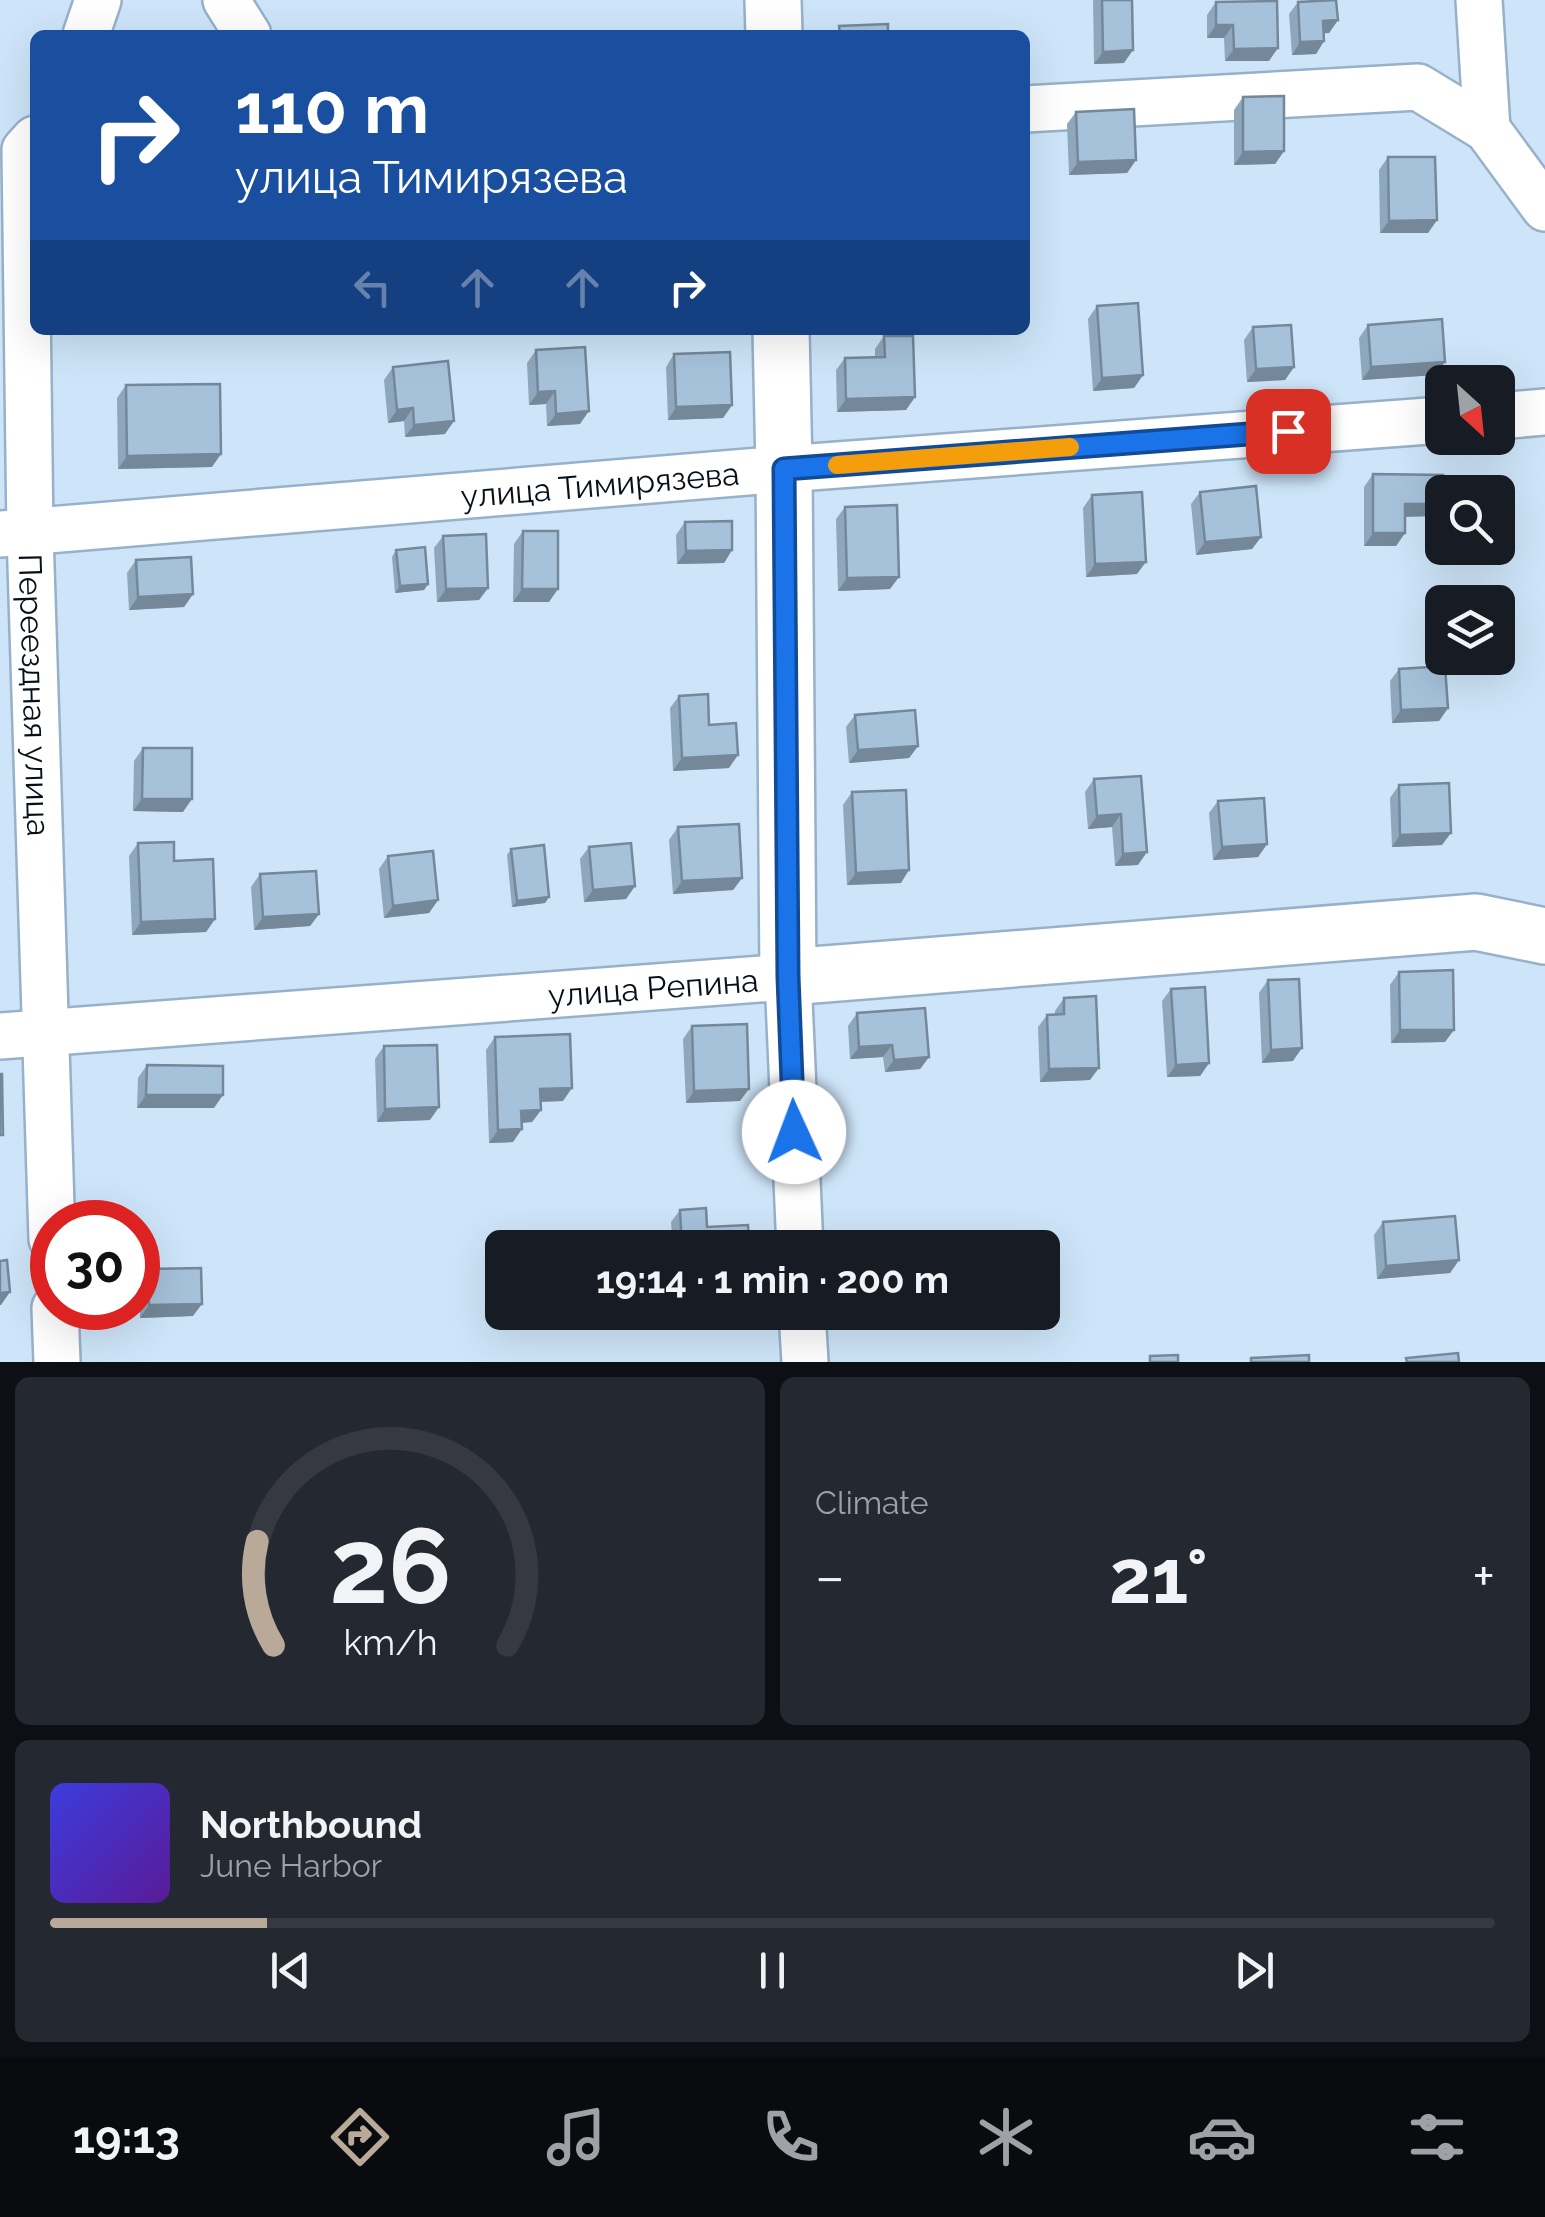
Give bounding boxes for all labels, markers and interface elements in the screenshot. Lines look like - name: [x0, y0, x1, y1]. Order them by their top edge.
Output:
- text: 110 m: [235, 67, 429, 149]
- icon: right: [70, 70, 200, 200]
- text: улица Тимирязева: [235, 151, 628, 204]
- icon: left: [345, 260, 400, 315]
- icon: ahead: [450, 260, 505, 315]
- icon: ahead: [555, 260, 610, 315]
- icon: right: [660, 260, 715, 315]
- north arrow: [1425, 365, 1515, 455]
- map controls: [1425, 365, 1515, 675]
- pin: [1246, 389, 1331, 474]
- icon: arrive: [1261, 404, 1316, 459]
- street label: улица Тимирязева: [459, 454, 741, 514]
- button: search: [1425, 475, 1515, 565]
- street label: Переездная улица: [12, 553, 58, 837]
- button: layers: [1425, 585, 1515, 675]
- street label: улица Репина: [547, 961, 760, 1013]
- position arrow: [742, 1080, 846, 1184]
- speed limit sign: 30: [30, 1200, 160, 1330]
- text: 19:14 · 1 min · 200 m: [596, 1257, 949, 1302]
- text: Climate: [815, 1484, 929, 1521]
- text: 26: [329, 1505, 451, 1627]
- text: 21°: [1109, 1532, 1208, 1621]
- text: −: [815, 1544, 845, 1609]
- text: +: [1472, 1544, 1495, 1609]
- text: km/h: [343, 1621, 437, 1663]
- text: Northbound: [200, 1802, 422, 1847]
- text: June Harbor: [200, 1847, 382, 1884]
- icon: previous: [263, 1943, 318, 1998]
- icon: pause: [745, 1943, 800, 1998]
- icon: next: [1227, 1943, 1282, 1998]
- icon: directions: [325, 2102, 395, 2172]
- icon: music: [541, 2102, 611, 2172]
- icon: phone: [756, 2102, 826, 2172]
- icon: climate: [971, 2102, 1041, 2172]
- icon: car: [1187, 2102, 1257, 2172]
- icon: filters: [1402, 2102, 1472, 2172]
- text: 19:13: [73, 2111, 180, 2164]

